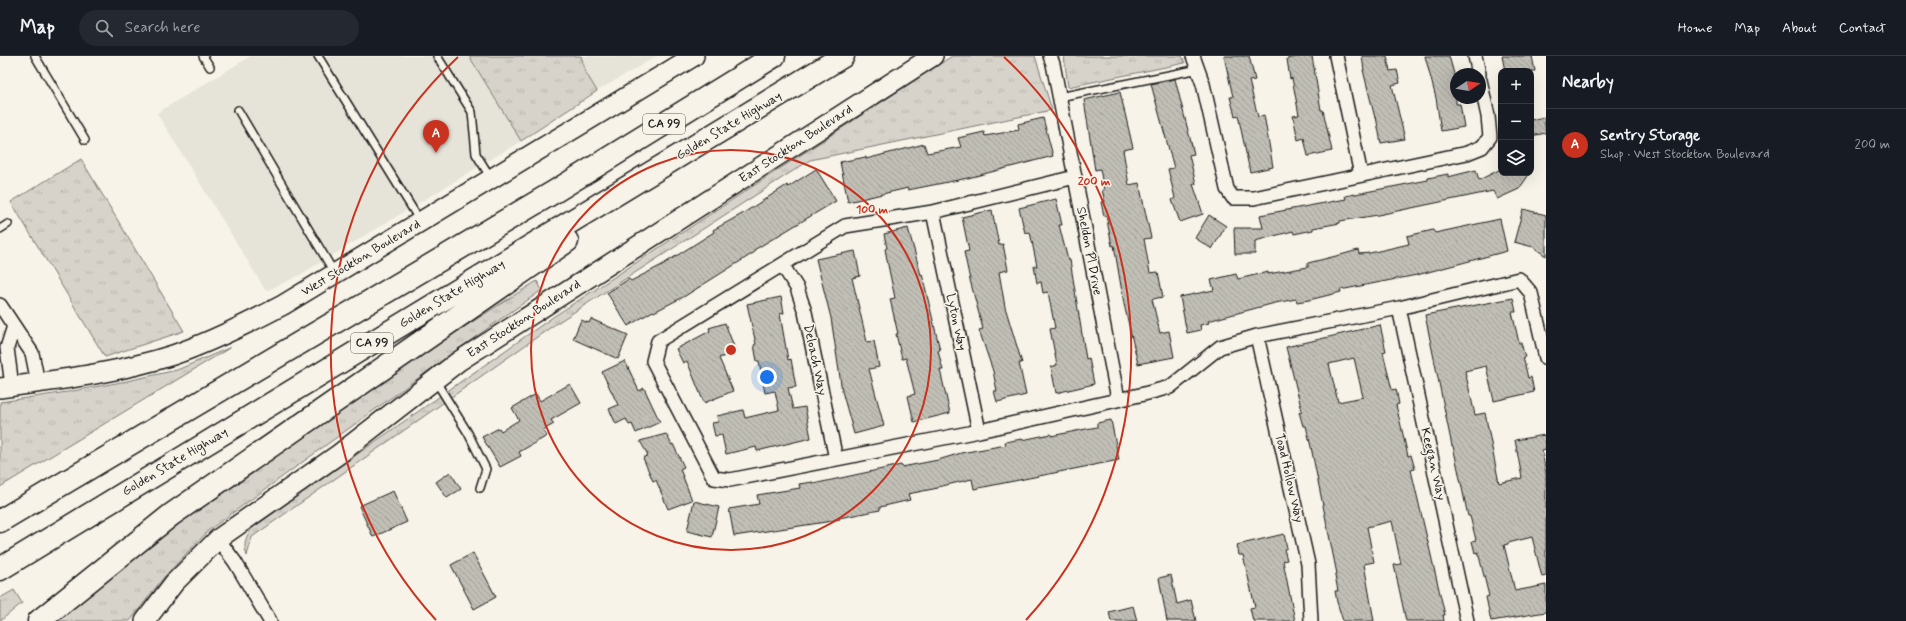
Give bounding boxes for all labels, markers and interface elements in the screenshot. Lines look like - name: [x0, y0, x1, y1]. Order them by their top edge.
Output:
- search box: [79, 10, 359, 46]
- text: Map: [20, 15, 55, 40]
- icon: search: [93, 17, 115, 39]
- text: Search here: [125, 18, 200, 38]
- text: Home: [1678, 19, 1712, 37]
- text: Map: [1734, 19, 1760, 37]
- text: About: [1782, 19, 1817, 37]
- text: Contact: [1839, 19, 1886, 37]
- north arrow: [1450, 68, 1486, 104]
- map controls: [1498, 68, 1534, 176]
- button: +: [1498, 68, 1534, 104]
- text: Nearby: [1562, 71, 1614, 93]
- street label: Golden State Highway: [673, 88, 786, 165]
- street label: East Stockton Boulevard: [736, 101, 856, 187]
- button: −: [1498, 104, 1534, 140]
- road number: CA 99: [643, 114, 685, 134]
- pin: A: [423, 120, 449, 153]
- text: Sentry Storage: [1600, 126, 1700, 146]
- text: A: [1571, 136, 1579, 153]
- text: 200 m: [1855, 136, 1890, 153]
- button: layers: [1498, 140, 1534, 176]
- text: Shop · West Stockton Boulevard: [1600, 146, 1770, 163]
- text: 200 m: [1078, 174, 1111, 190]
- text: 100 m: [856, 202, 889, 218]
- street label: Sheldon Pl Drive: [1072, 205, 1106, 297]
- street label: West Stockton Boulevard: [298, 216, 424, 300]
- street label: Golden State Highway: [396, 256, 509, 333]
- street label: East Stockton Boulevard: [464, 276, 584, 362]
- street label: Lyton Way: [942, 292, 970, 352]
- street label: Deloach Way: [799, 323, 831, 397]
- road number: CA 99: [351, 333, 393, 353]
- centre of rings: [724, 343, 738, 357]
- your location: [757, 367, 777, 387]
- street label: Golden State Highway: [119, 424, 232, 501]
- street label: Keegan Way: [1414, 426, 1450, 503]
- street label: Toad Hollow Way: [1270, 432, 1308, 525]

